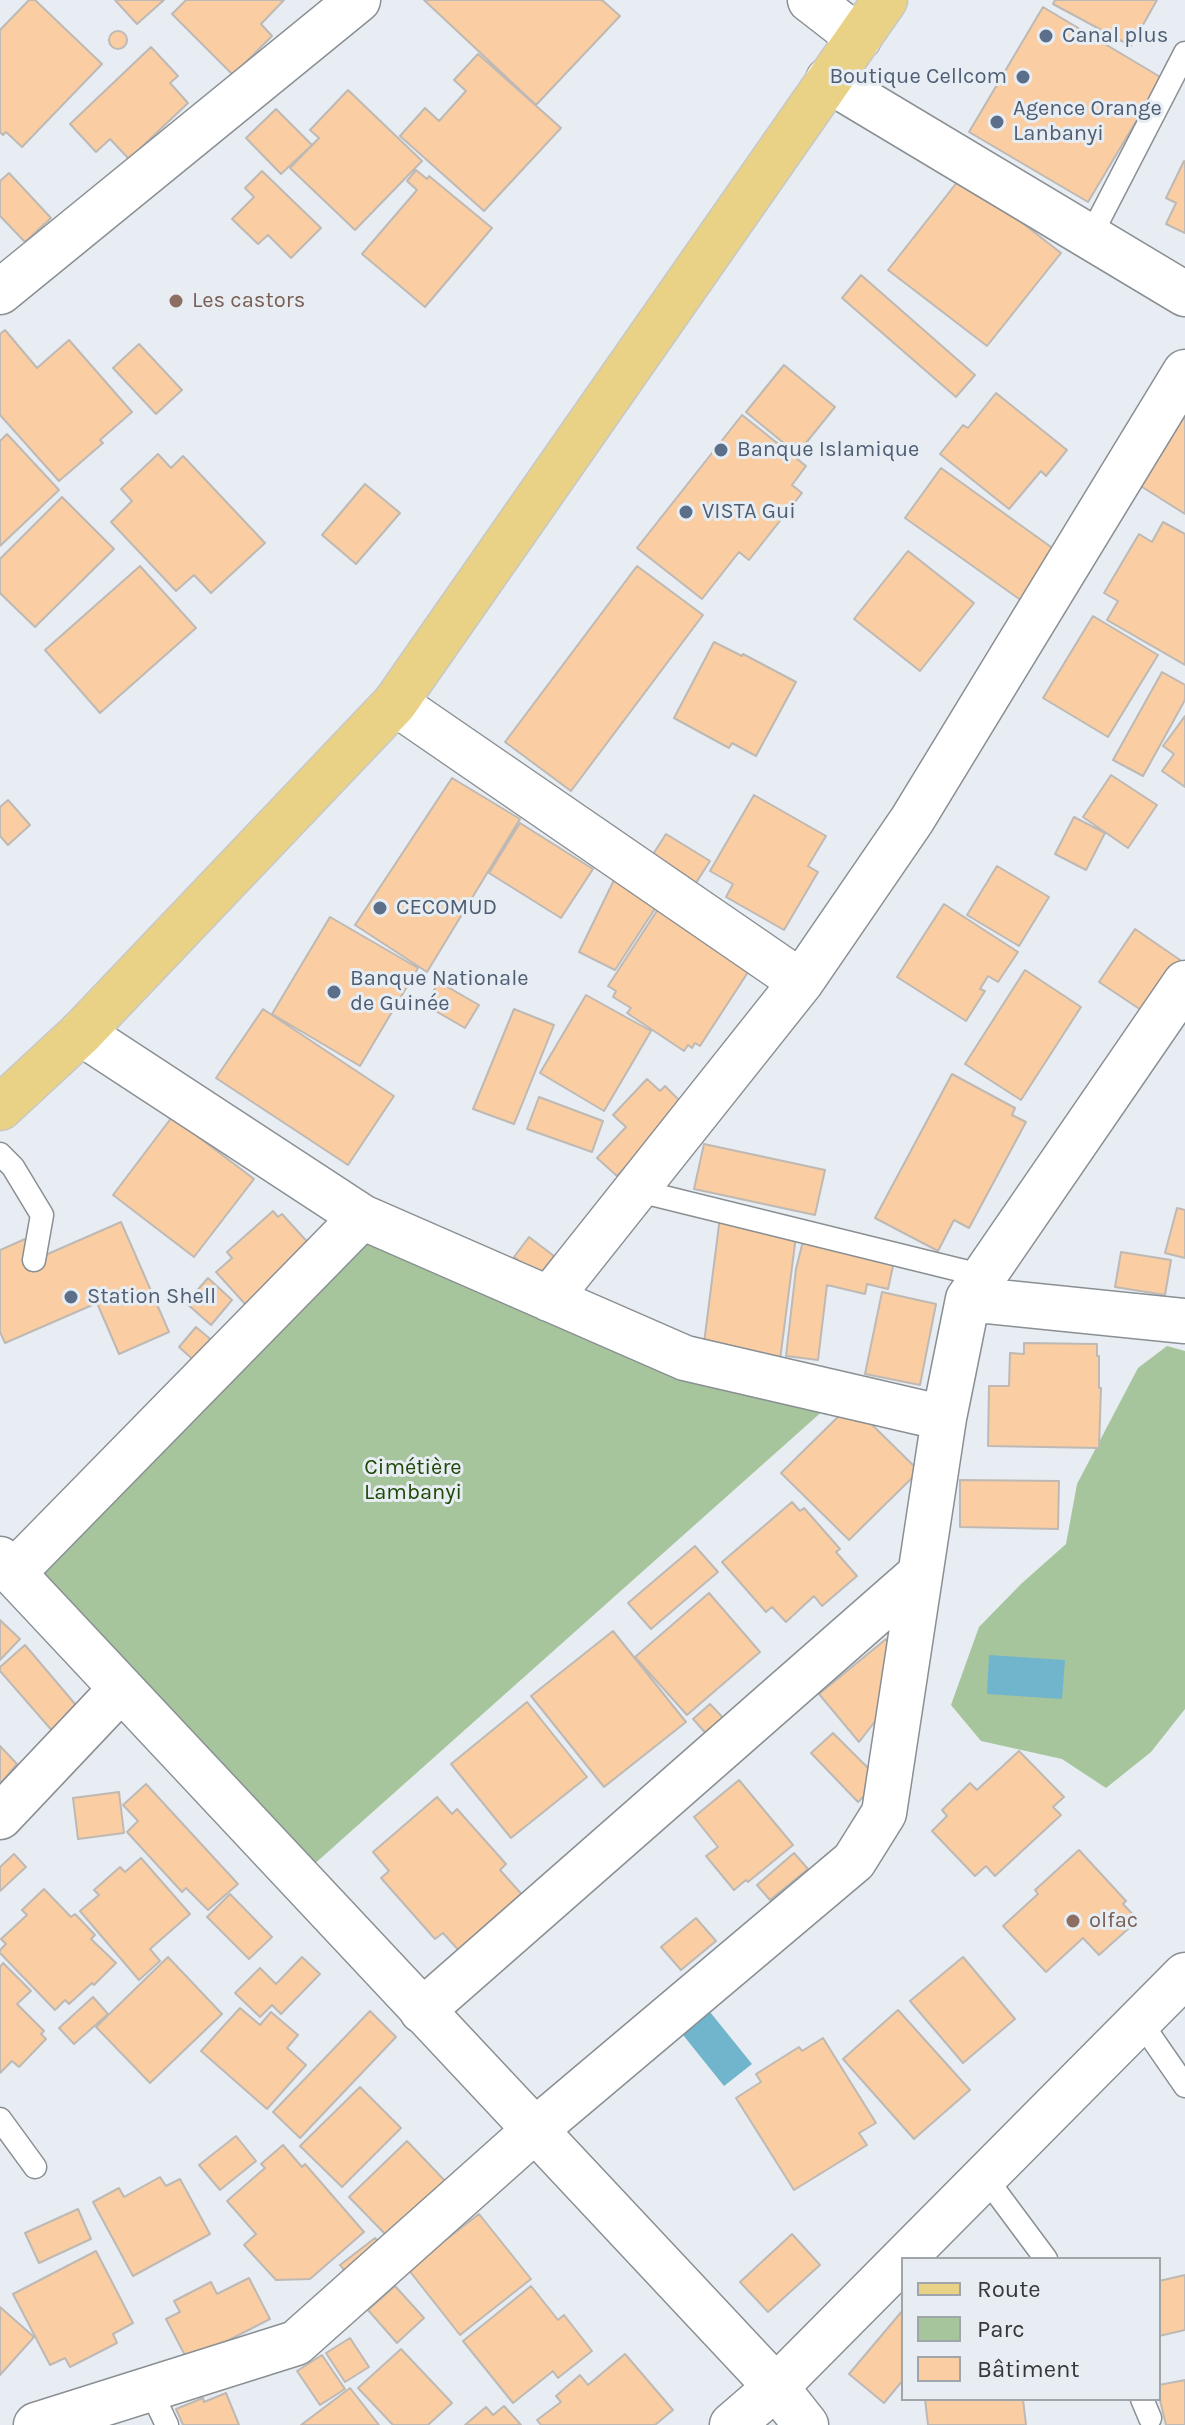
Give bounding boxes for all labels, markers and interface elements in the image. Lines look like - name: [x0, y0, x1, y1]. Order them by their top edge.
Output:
- place label: Canal plus: [1062, 23, 1168, 49]
- marker: Canal plus: [1037, 27, 1055, 45]
- place label: Boutique Cellcom: [829, 64, 1007, 90]
- marker: Boutique Cellcom: [1014, 68, 1032, 86]
- place label: Agence Orange Lanbanyi: [1013, 96, 1162, 148]
- marker: Agence Orange Lanbanyi: [988, 113, 1006, 131]
- place label: Les castors: [192, 288, 305, 314]
- marker: Les castors: [167, 292, 185, 310]
- place label: Banque Islamique: [737, 437, 919, 463]
- marker: Banque Islamique: [712, 441, 730, 459]
- place label: VISTA Gui: [702, 499, 796, 525]
- marker: VISTA Gui: [677, 503, 695, 521]
- place label: CECOMUD: [396, 895, 497, 921]
- marker: CECOMUD: [371, 899, 389, 917]
- place label: Banque Nationale de Guinée: [350, 966, 529, 1018]
- marker: Banque Nationale de Guinée: [325, 983, 343, 1001]
- place label: Station Shell: [87, 1284, 216, 1310]
- marker: Station Shell: [62, 1288, 80, 1306]
- park label: Cimétière Lambanyi: [364, 1455, 462, 1506]
- place label: olfac: [1089, 1908, 1138, 1934]
- marker: olfac: [1064, 1912, 1082, 1930]
- legend: [901, 2257, 1161, 2401]
- text: Route: [977, 2275, 1041, 2303]
- text: Parc: [977, 2315, 1025, 2343]
- text: Bâtiment: [977, 2355, 1080, 2383]

